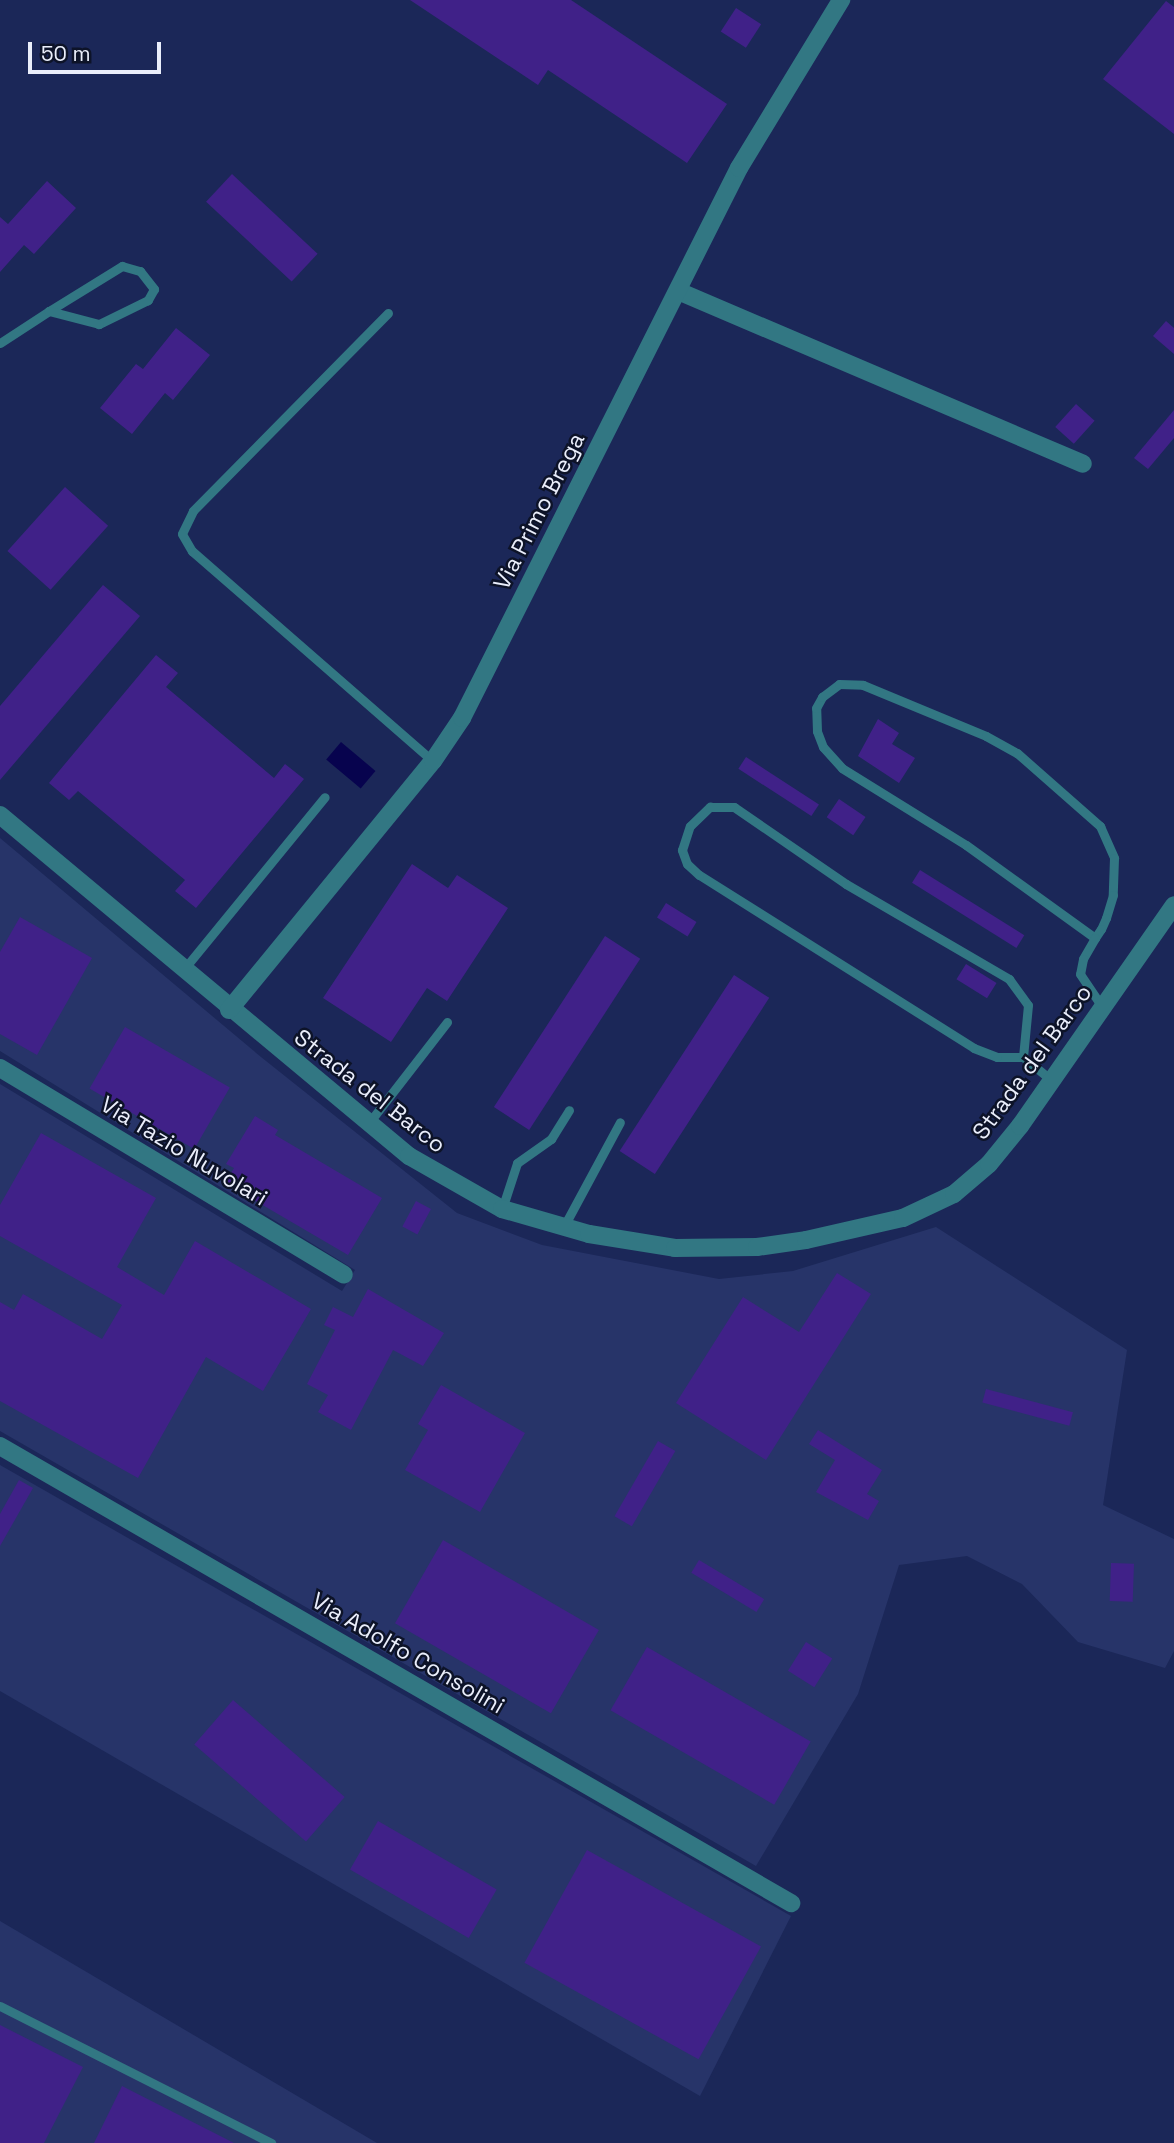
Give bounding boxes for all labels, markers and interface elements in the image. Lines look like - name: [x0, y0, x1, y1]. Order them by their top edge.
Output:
- scale bar: [32, 28, 164, 72]
- text: 50 m: [41, 40, 91, 67]
- street label: Via Primo Brega: [488, 428, 590, 594]
- street label: Strada del Barco: [967, 979, 1097, 1145]
- street label: Strada del Barco: [289, 1023, 451, 1159]
- street label: Via Tazio Nuvolari: [95, 1090, 273, 1212]
- street label: Via Adolfo Consolini: [307, 1586, 509, 1720]

